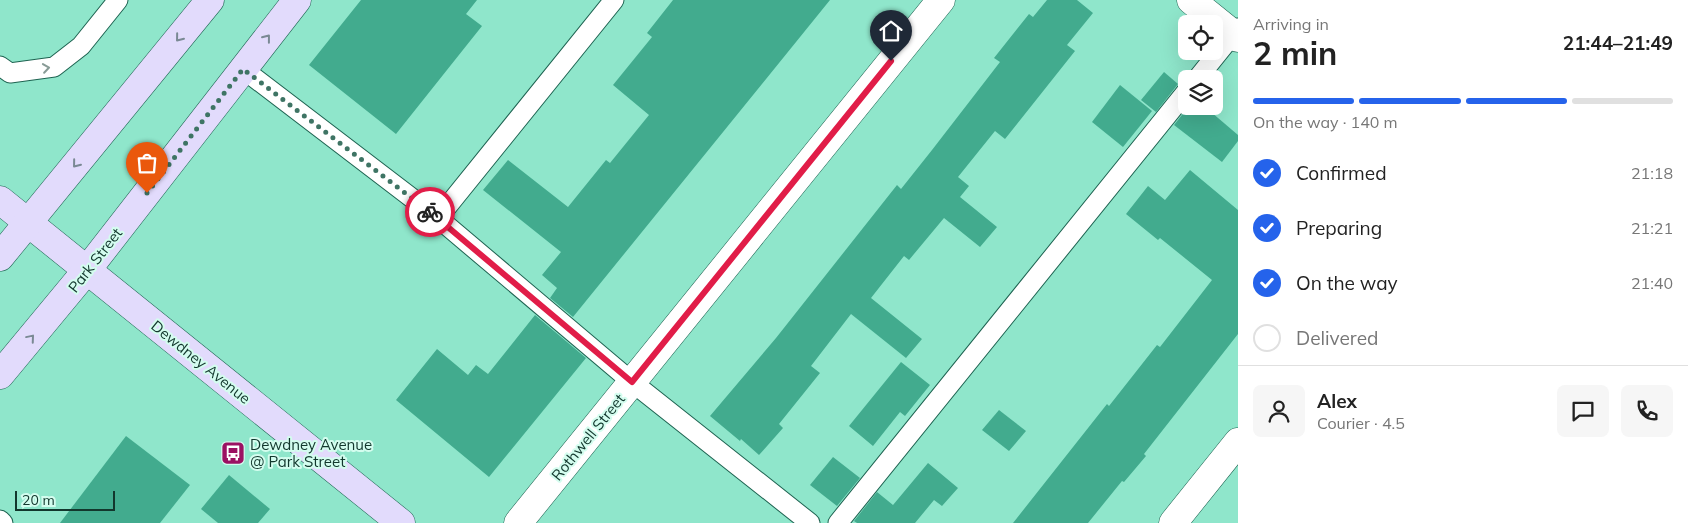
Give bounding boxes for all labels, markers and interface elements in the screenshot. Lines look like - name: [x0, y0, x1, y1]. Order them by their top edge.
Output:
- pin: [870, 10, 912, 61]
- text: Arriving in: [1253, 14, 1329, 34]
- map controls: [1178, 15, 1223, 115]
- button: locate: [1178, 15, 1223, 60]
- icon: home: [877, 17, 905, 45]
- text: 21:44–21:49: [1563, 31, 1673, 55]
- one-way arrow: [176, 32, 184, 41]
- text: 2 min: [1253, 33, 1337, 73]
- one-way arrow: [262, 35, 270, 44]
- one-way arrow: [41, 64, 50, 74]
- button: layers: [1178, 70, 1223, 115]
- text: On the way · 140 m: [1253, 112, 1398, 132]
- pin: [126, 142, 168, 193]
- icon: bag: [133, 149, 161, 177]
- one-way arrow: [72, 158, 81, 167]
- icon: check: [1253, 159, 1281, 187]
- text: Confirmed: [1296, 161, 1387, 185]
- text: 21:18: [1631, 163, 1673, 183]
- courier: [405, 187, 455, 237]
- icon: bike: [416, 198, 444, 226]
- icon: check: [1253, 214, 1281, 242]
- text: Preparing: [1296, 216, 1382, 240]
- text: 21:21: [1631, 218, 1673, 238]
- street label: Park Street: [64, 224, 126, 296]
- icon: check: [1253, 269, 1281, 297]
- text: On the way: [1296, 271, 1398, 295]
- text: 21:40: [1631, 273, 1673, 293]
- street label: Dewdney Avenue: [148, 316, 254, 408]
- text: Delivered: [1296, 326, 1378, 350]
- one-way arrow: [26, 334, 35, 343]
- button: person: [1253, 385, 1305, 437]
- button: chat: [1557, 385, 1609, 437]
- button: phone: [1621, 385, 1673, 437]
- text: Alex: [1317, 389, 1357, 413]
- street label: Rothwell Street: [547, 390, 629, 484]
- text: Courier · 4.5: [1317, 413, 1405, 433]
- place label: Dewdney Avenue @ Park Street: [250, 435, 372, 471]
- bus stop icon: Dewdney Avenue @ Park Street: [220, 440, 246, 466]
- scale bar: [15, 488, 115, 511]
- text: 20 m: [22, 491, 55, 509]

